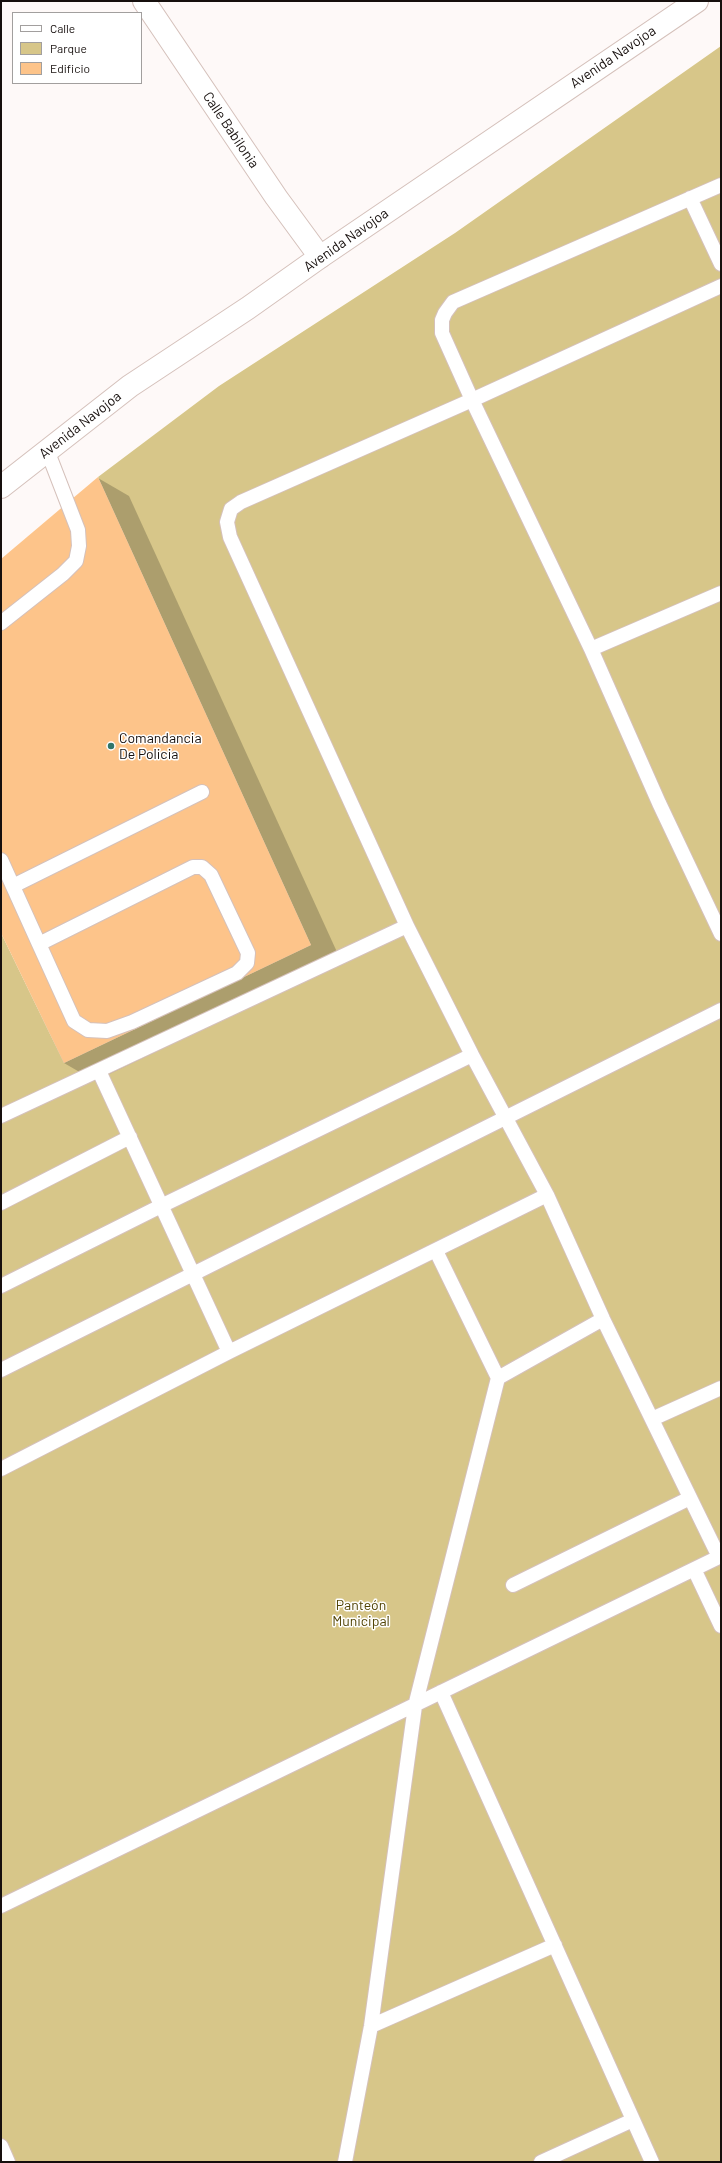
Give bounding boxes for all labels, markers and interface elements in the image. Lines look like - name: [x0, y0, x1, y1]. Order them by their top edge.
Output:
- legend: [12, 12, 142, 84]
- text: Calle: [50, 21, 75, 35]
- street label: Avenida Navojoa: [567, 22, 659, 92]
- text: Parque: [50, 41, 87, 55]
- text: Edificio: [50, 61, 90, 75]
- street label: Calle Babilonia: [199, 89, 263, 171]
- street label: Avenida Navojoa: [300, 205, 392, 275]
- street label: Avenida Navojoa: [36, 388, 124, 462]
- place label: Comandancia De Policia: [119, 730, 202, 762]
- marker: Comandancia De Policia: [106, 741, 116, 751]
- park label: Panteón Municipal: [332, 1597, 390, 1630]

